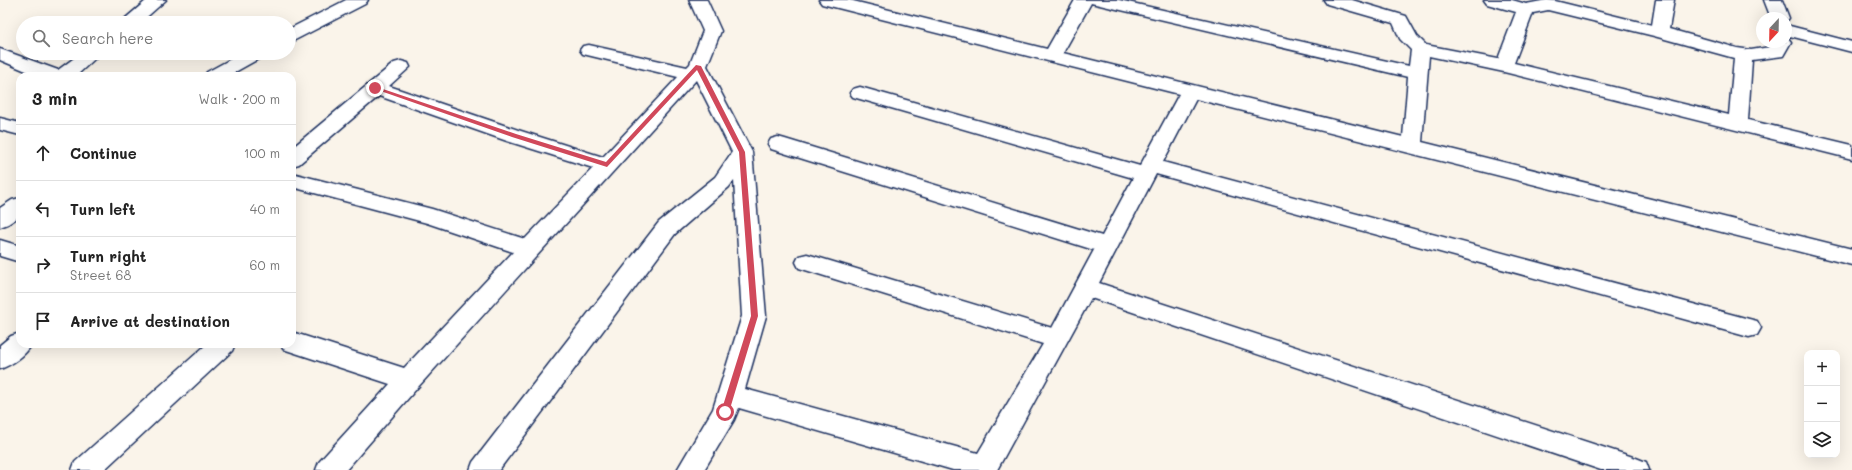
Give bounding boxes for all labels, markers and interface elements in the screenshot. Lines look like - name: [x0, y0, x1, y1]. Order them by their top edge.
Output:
- north arrow: [1756, 12, 1792, 48]
- search box: [16, 16, 296, 60]
- icon: search: [30, 27, 52, 49]
- text: Search here: [62, 28, 153, 48]
- route end: [366, 79, 384, 97]
- text: 3 min: [32, 87, 77, 109]
- text: Walk · 200 m: [199, 90, 280, 107]
- icon: ahead: [32, 142, 54, 164]
- text: Continue: [70, 143, 137, 163]
- text: 100 m: [244, 144, 280, 161]
- icon: left: [32, 198, 54, 220]
- text: Turn left: [70, 199, 135, 219]
- text: 40 m: [250, 200, 280, 217]
- text: Turn right: [70, 246, 147, 266]
- icon: right: [32, 254, 54, 276]
- text: 60 m: [250, 256, 280, 273]
- text: Street 68: [70, 266, 131, 283]
- icon: arrive: [32, 310, 54, 332]
- text: Arrive at destination: [70, 311, 230, 331]
- map controls: [1804, 350, 1840, 458]
- button: +: [1804, 350, 1840, 386]
- button: −: [1804, 386, 1840, 422]
- route start: [716, 403, 734, 421]
- button: layers: [1804, 422, 1840, 458]

